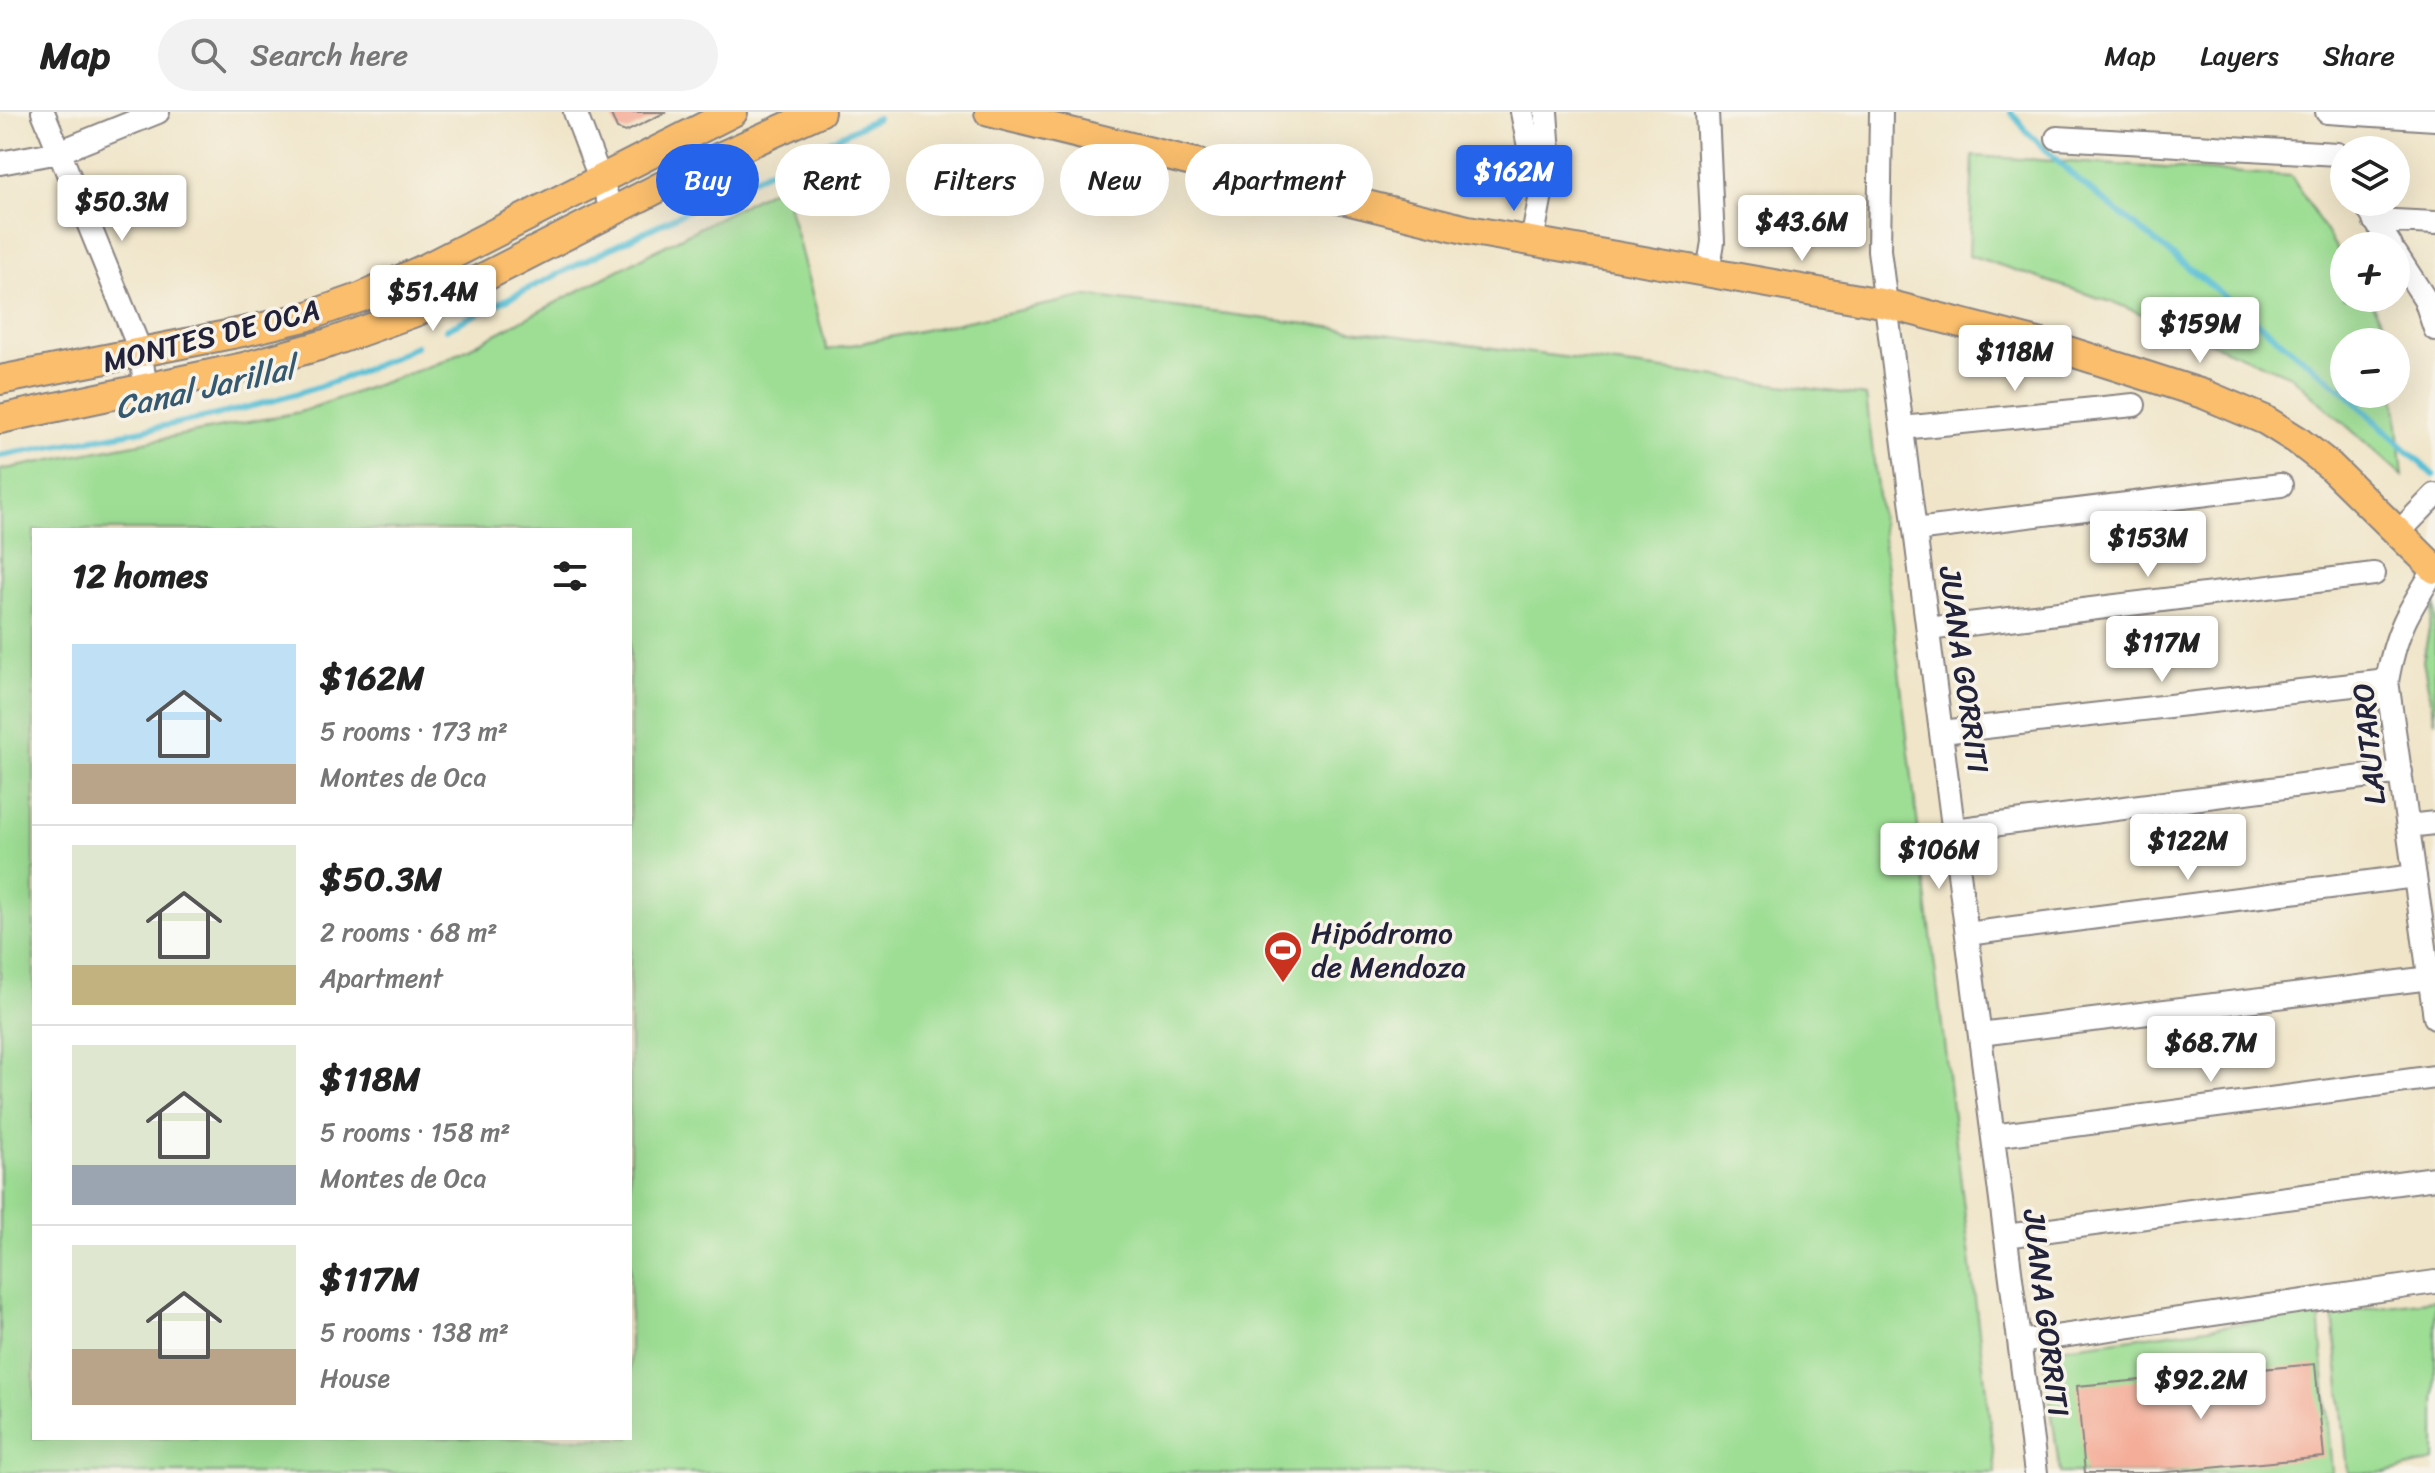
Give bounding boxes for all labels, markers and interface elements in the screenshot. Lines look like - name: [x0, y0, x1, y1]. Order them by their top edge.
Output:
- search box: [158, 19, 718, 91]
- text: Map: [40, 22, 110, 89]
- text: Search here: [250, 28, 408, 82]
- text: Map: [2104, 31, 2156, 80]
- text: Layers: [2200, 31, 2279, 80]
- text: Share: [2323, 31, 2395, 80]
- icon: search: [186, 33, 230, 77]
- map controls: [2330, 136, 2410, 408]
- button: layers: [2330, 136, 2410, 216]
- chip: Buy: [656, 144, 759, 216]
- chip: Rent: [775, 144, 890, 216]
- chip: Filters: [906, 144, 1044, 216]
- chip: New: [1060, 144, 1169, 216]
- chip: Apartment: [1185, 144, 1373, 216]
- pin: $162M: [1458, 145, 1570, 213]
- text: $162M: [1474, 148, 1554, 194]
- pin: $50.3M: [57, 175, 187, 243]
- text: $50.3M: [75, 178, 169, 224]
- pin: $43.6M: [1737, 195, 1867, 263]
- text: $43.6M: [1756, 198, 1848, 244]
- button: +: [2330, 232, 2410, 312]
- pin: $51.4M: [368, 265, 498, 333]
- text: $51.4M: [388, 268, 478, 314]
- street label: MONTES DE OCA: [97, 283, 325, 389]
- pin: $159M: [2144, 297, 2256, 365]
- text: $159M: [2159, 300, 2241, 346]
- pin: $118M: [1959, 325, 2071, 393]
- text: $118M: [1977, 328, 2053, 374]
- button: −: [2330, 328, 2410, 408]
- water label: Canal Jarillal: [109, 338, 307, 436]
- pin: $153M: [2092, 511, 2204, 579]
- text: $153M: [2108, 514, 2188, 560]
- text: 12 homes: [72, 546, 208, 606]
- icon: filters: [548, 554, 592, 598]
- street label: JUANA GORRITI: [1923, 562, 2005, 777]
- pin: $117M: [2106, 616, 2218, 684]
- text: $117M: [2124, 619, 2200, 665]
- text: $162M: [320, 648, 424, 708]
- icon: home: [136, 676, 232, 772]
- street label: LAUTARO: [2336, 680, 2402, 808]
- text: 5 rooms · 173 m²: [320, 708, 508, 754]
- text: Montes de Oca: [320, 754, 486, 800]
- pin: $122M: [2132, 814, 2244, 882]
- text: $122M: [2148, 817, 2228, 863]
- pin: $106M: [1883, 823, 1995, 891]
- text: $106M: [1898, 826, 1980, 872]
- text: $50.3M: [320, 849, 442, 909]
- icon: home: [136, 877, 232, 973]
- place label: Hipódromo de Mendoza: [1311, 906, 1466, 994]
- text: 2 rooms · 68 m²: [320, 909, 497, 955]
- sports icon: Hipódromo de Mendoza: [1262, 929, 1304, 984]
- text: Apartment: [320, 955, 443, 1001]
- pin: $68.7M: [2146, 1016, 2276, 1084]
- text: $68.7M: [2165, 1019, 2257, 1065]
- text: $118M: [320, 1049, 420, 1109]
- icon: home: [136, 1077, 232, 1173]
- text: 5 rooms · 158 m²: [320, 1109, 511, 1155]
- text: Montes de Oca: [320, 1155, 486, 1201]
- street label: JUANA GORRITI: [2006, 1205, 2085, 1420]
- text: $117M: [320, 1249, 419, 1309]
- icon: home: [136, 1277, 232, 1373]
- text: 5 rooms · 138 m²: [320, 1309, 509, 1355]
- pin: $92.2M: [2136, 1353, 2266, 1421]
- text: House: [320, 1355, 390, 1401]
- text: $92.2M: [2155, 1356, 2247, 1402]

